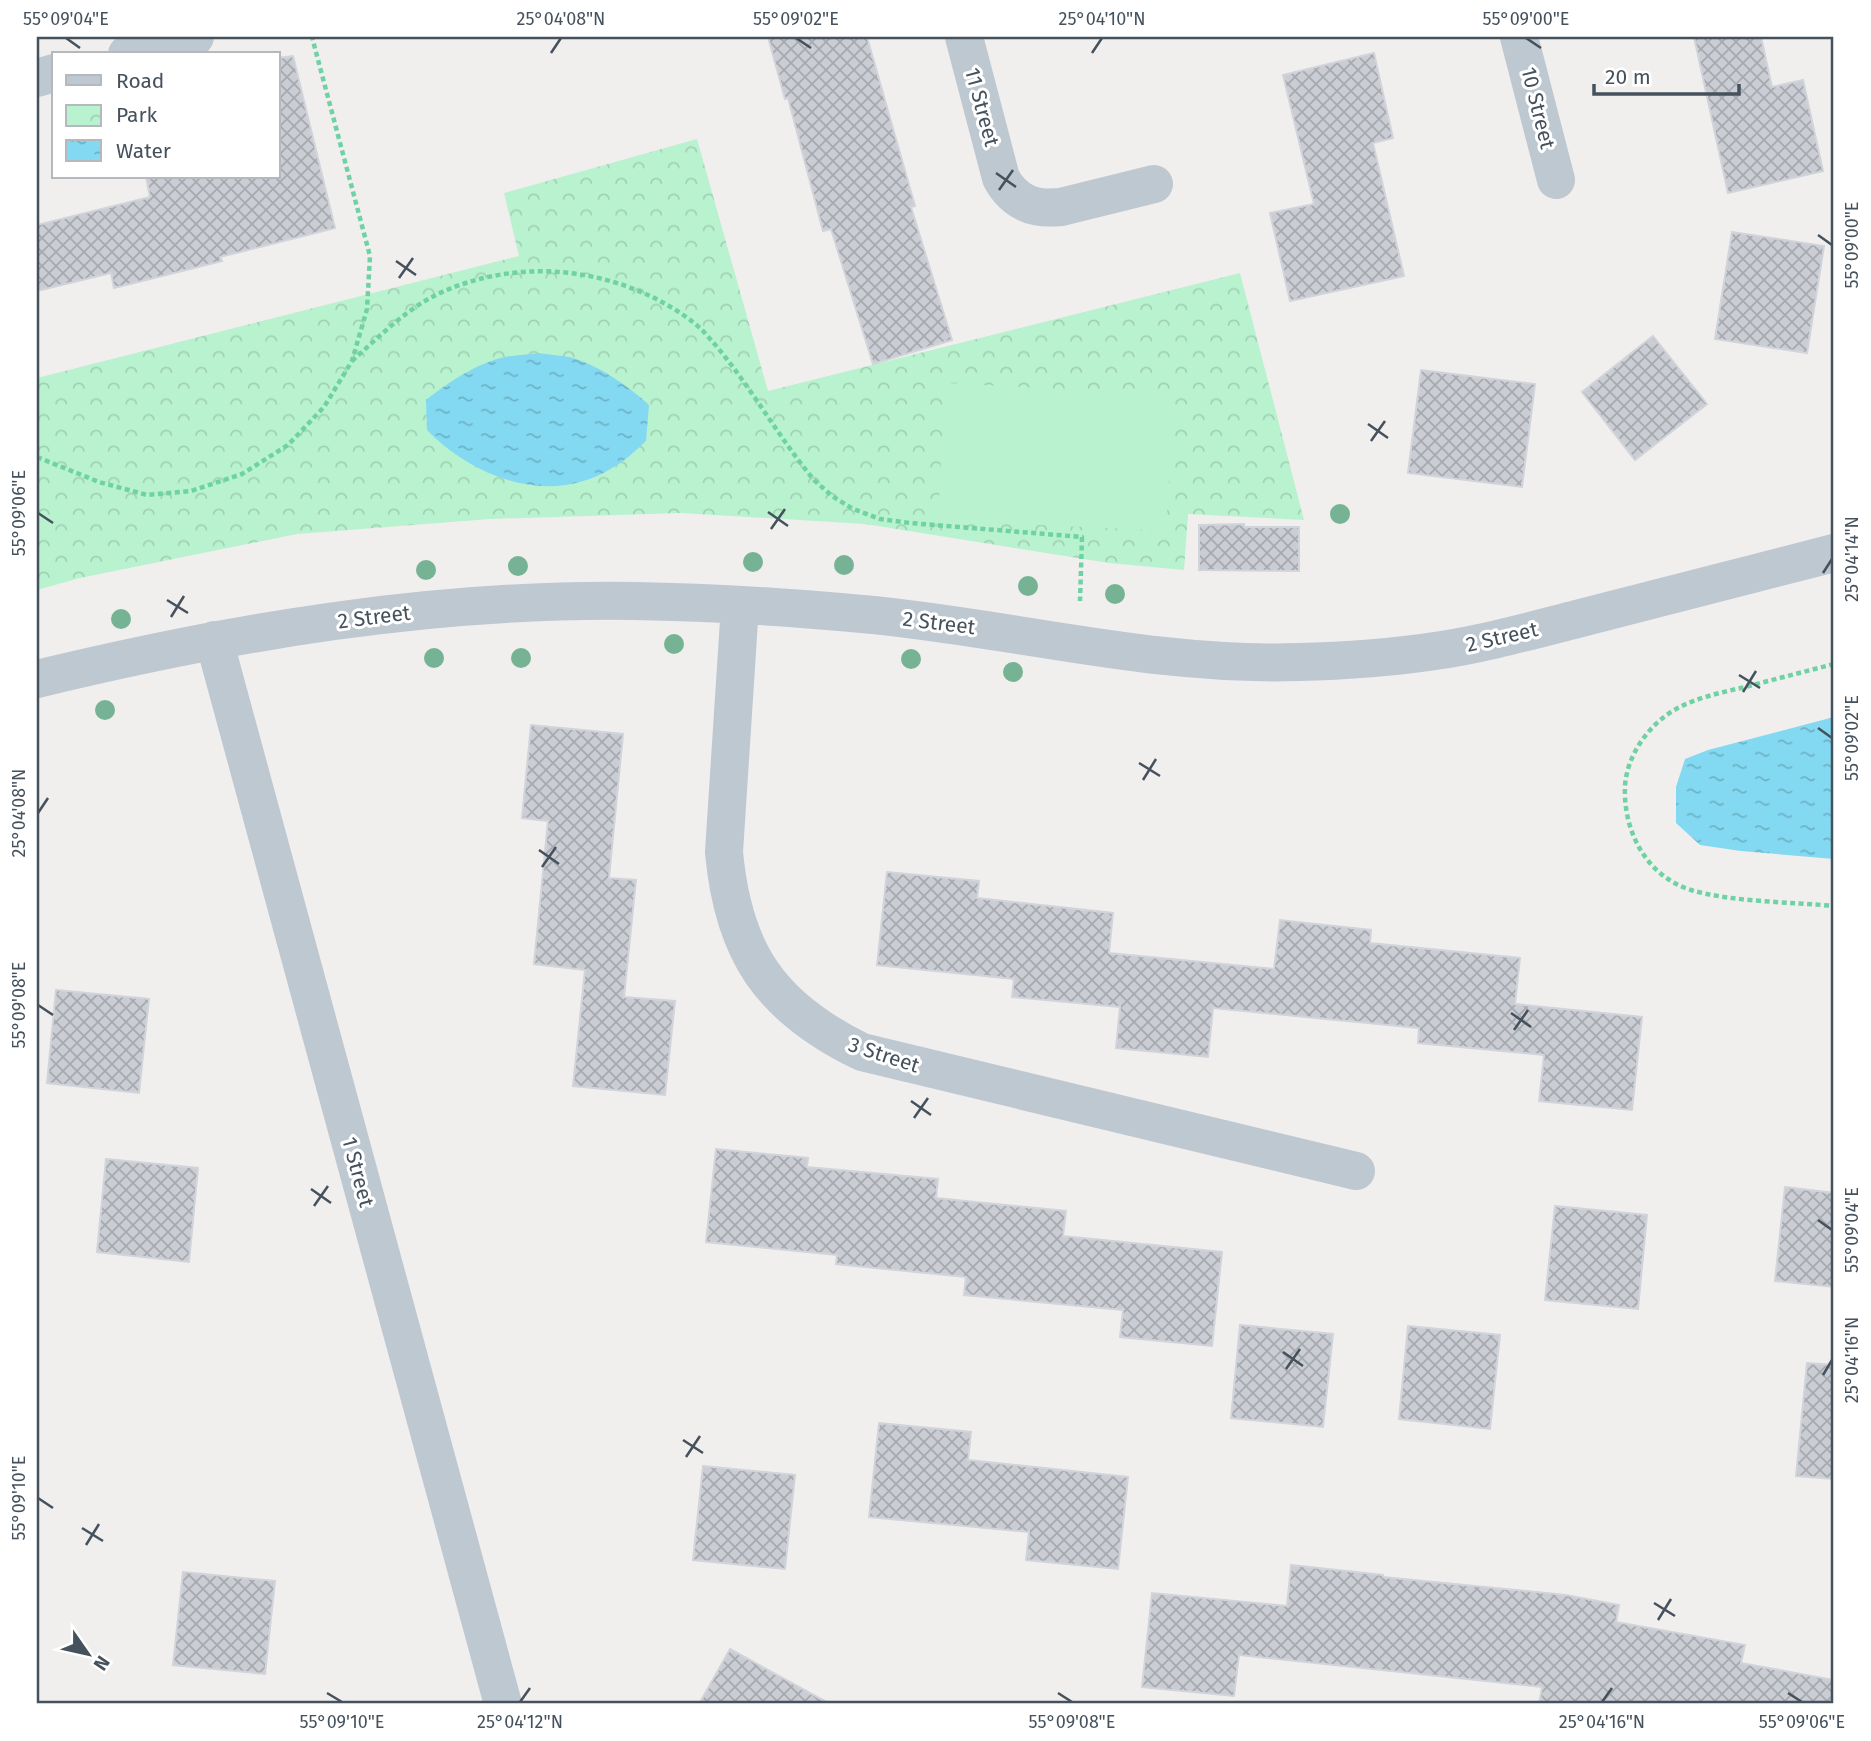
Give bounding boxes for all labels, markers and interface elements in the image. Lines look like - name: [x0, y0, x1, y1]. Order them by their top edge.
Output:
- text: 55°09'04"E: [23, 8, 109, 30]
- text: 25°04'08"N: [517, 8, 605, 30]
- text: 55°09'02"E: [753, 8, 839, 30]
- text: 25°04'10"N: [1059, 8, 1145, 30]
- text: 55°09'00"E: [1483, 8, 1569, 30]
- legend: [52, 52, 280, 178]
- scale bar: [1594, 52, 1740, 96]
- street label: 10 Street: [1515, 64, 1561, 152]
- text: 20 m: [1605, 64, 1651, 90]
- street label: 11 Street: [959, 65, 1005, 150]
- text: Road: [116, 68, 164, 94]
- text: Park: [116, 102, 158, 128]
- text: Water: [116, 138, 171, 164]
- text: 55°09'00"E: [1841, 202, 1863, 288]
- text: 55°09'06"E: [8, 470, 30, 556]
- text: 25°04'14"N: [1841, 516, 1863, 602]
- street label: 2 Street: [336, 600, 412, 634]
- street label: 2 Street: [901, 606, 977, 640]
- street label: 2 Street: [1464, 616, 1541, 658]
- text: 55°09'02"E: [1841, 695, 1863, 781]
- text: 25°04'08"N: [8, 769, 30, 857]
- text: 55°09'08"E: [8, 962, 30, 1048]
- street label: 3 Street: [845, 1031, 923, 1079]
- street label: 1 Street: [336, 1134, 380, 1210]
- text: 55°09'04"E: [1841, 1187, 1863, 1273]
- text: 25°04'16"N: [1841, 1317, 1863, 1403]
- text: 55°09'10"E: [8, 1456, 30, 1540]
- north arrow: [52, 1618, 122, 1688]
- text: N: [89, 1652, 115, 1675]
- text: 55°09'10"E: [300, 1711, 384, 1733]
- text: 25°04'12"N: [477, 1711, 563, 1733]
- text: 55°09'08"E: [1029, 1711, 1115, 1733]
- text: 25°04'16"N: [1559, 1711, 1645, 1733]
- text: 55°09'06"E: [1759, 1711, 1845, 1733]

